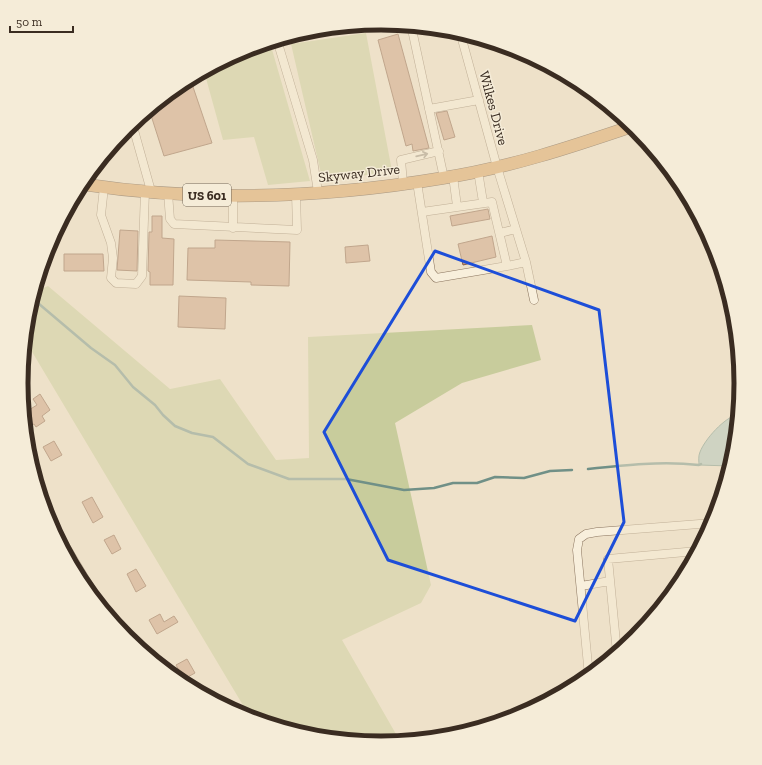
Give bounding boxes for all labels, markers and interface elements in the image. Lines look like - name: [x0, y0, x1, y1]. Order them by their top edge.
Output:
- scale bar: [10, 8, 73, 34]
- text: 50 m: [16, 15, 43, 29]
- street label: Wilkes Drive: [475, 69, 512, 148]
- one-way arrow: [415, 151, 428, 159]
- street label: Skyway Drive: [317, 161, 401, 186]
- road number: US 601: [183, 184, 231, 206]

